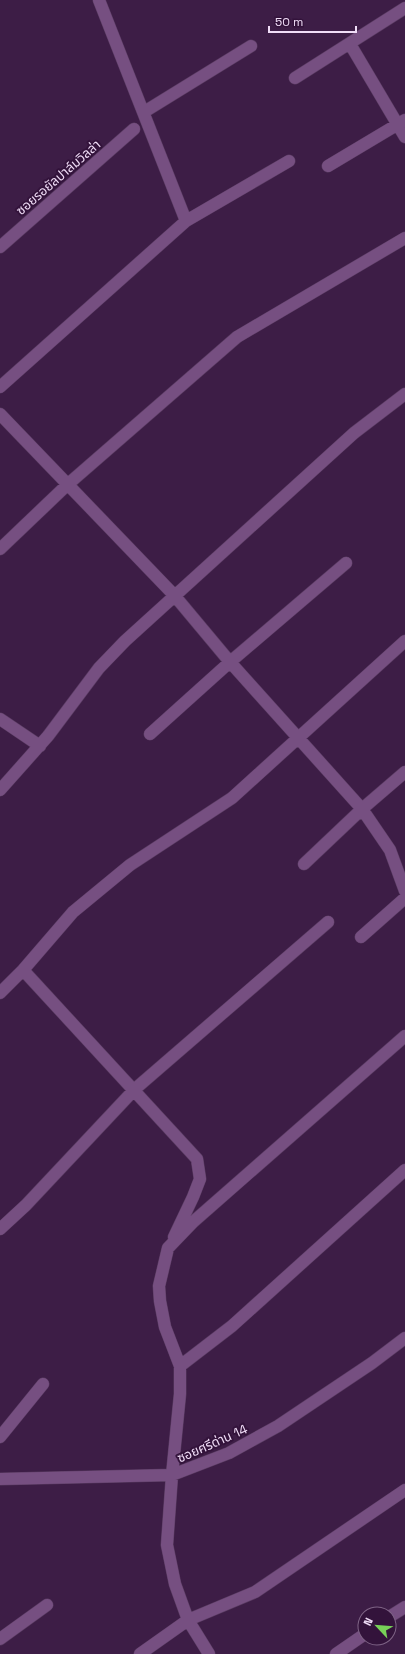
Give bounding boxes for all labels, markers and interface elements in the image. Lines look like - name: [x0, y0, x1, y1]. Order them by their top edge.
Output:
- scale bar: [269, 8, 356, 34]
- text: 50 m: [275, 14, 303, 30]
- street label: ซอยรอยัลปาล์มวิลล่า: [13, 136, 104, 219]
- street label: ซอยศรีด่าน 14: [174, 1420, 250, 1466]
- north arrow: [357, 1606, 397, 1646]
- text: N: [360, 1615, 376, 1628]

